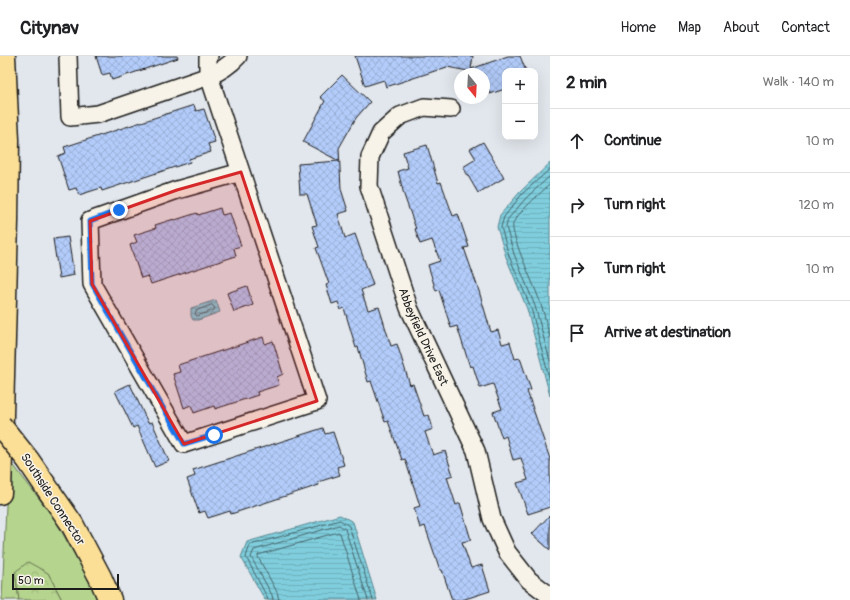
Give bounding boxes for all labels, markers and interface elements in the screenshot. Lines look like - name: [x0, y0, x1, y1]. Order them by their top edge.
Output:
- text: Citynav: [20, 16, 79, 40]
- text: Home: [621, 19, 656, 36]
- text: Map: [678, 19, 701, 36]
- text: About: [723, 19, 759, 36]
- text: Contact: [781, 19, 830, 36]
- north arrow: [454, 68, 490, 104]
- map controls: [502, 68, 538, 140]
- button: +: [502, 68, 538, 104]
- text: 2 min: [566, 72, 607, 93]
- text: Walk · 140 m: [763, 74, 834, 90]
- button: −: [502, 104, 538, 140]
- icon: ahead: [566, 130, 588, 152]
- text: Continue: [604, 131, 662, 150]
- text: 10 m: [806, 133, 834, 149]
- icon: right: [566, 194, 588, 216]
- text: Turn right: [604, 195, 665, 214]
- text: 120 m: [798, 197, 834, 213]
- route end: [110, 201, 128, 219]
- icon: right: [566, 258, 588, 280]
- text: Turn right: [604, 259, 665, 278]
- text: 10 m: [806, 261, 834, 277]
- street label: Abbeyfield Drive East: [395, 286, 451, 388]
- icon: arrive: [566, 322, 588, 344]
- text: Arrive at destination: [604, 323, 731, 342]
- route start: [205, 426, 223, 444]
- street label: Southside Connector: [17, 450, 88, 549]
- scale bar: [12, 572, 119, 591]
- text: 50 m: [18, 574, 44, 587]

